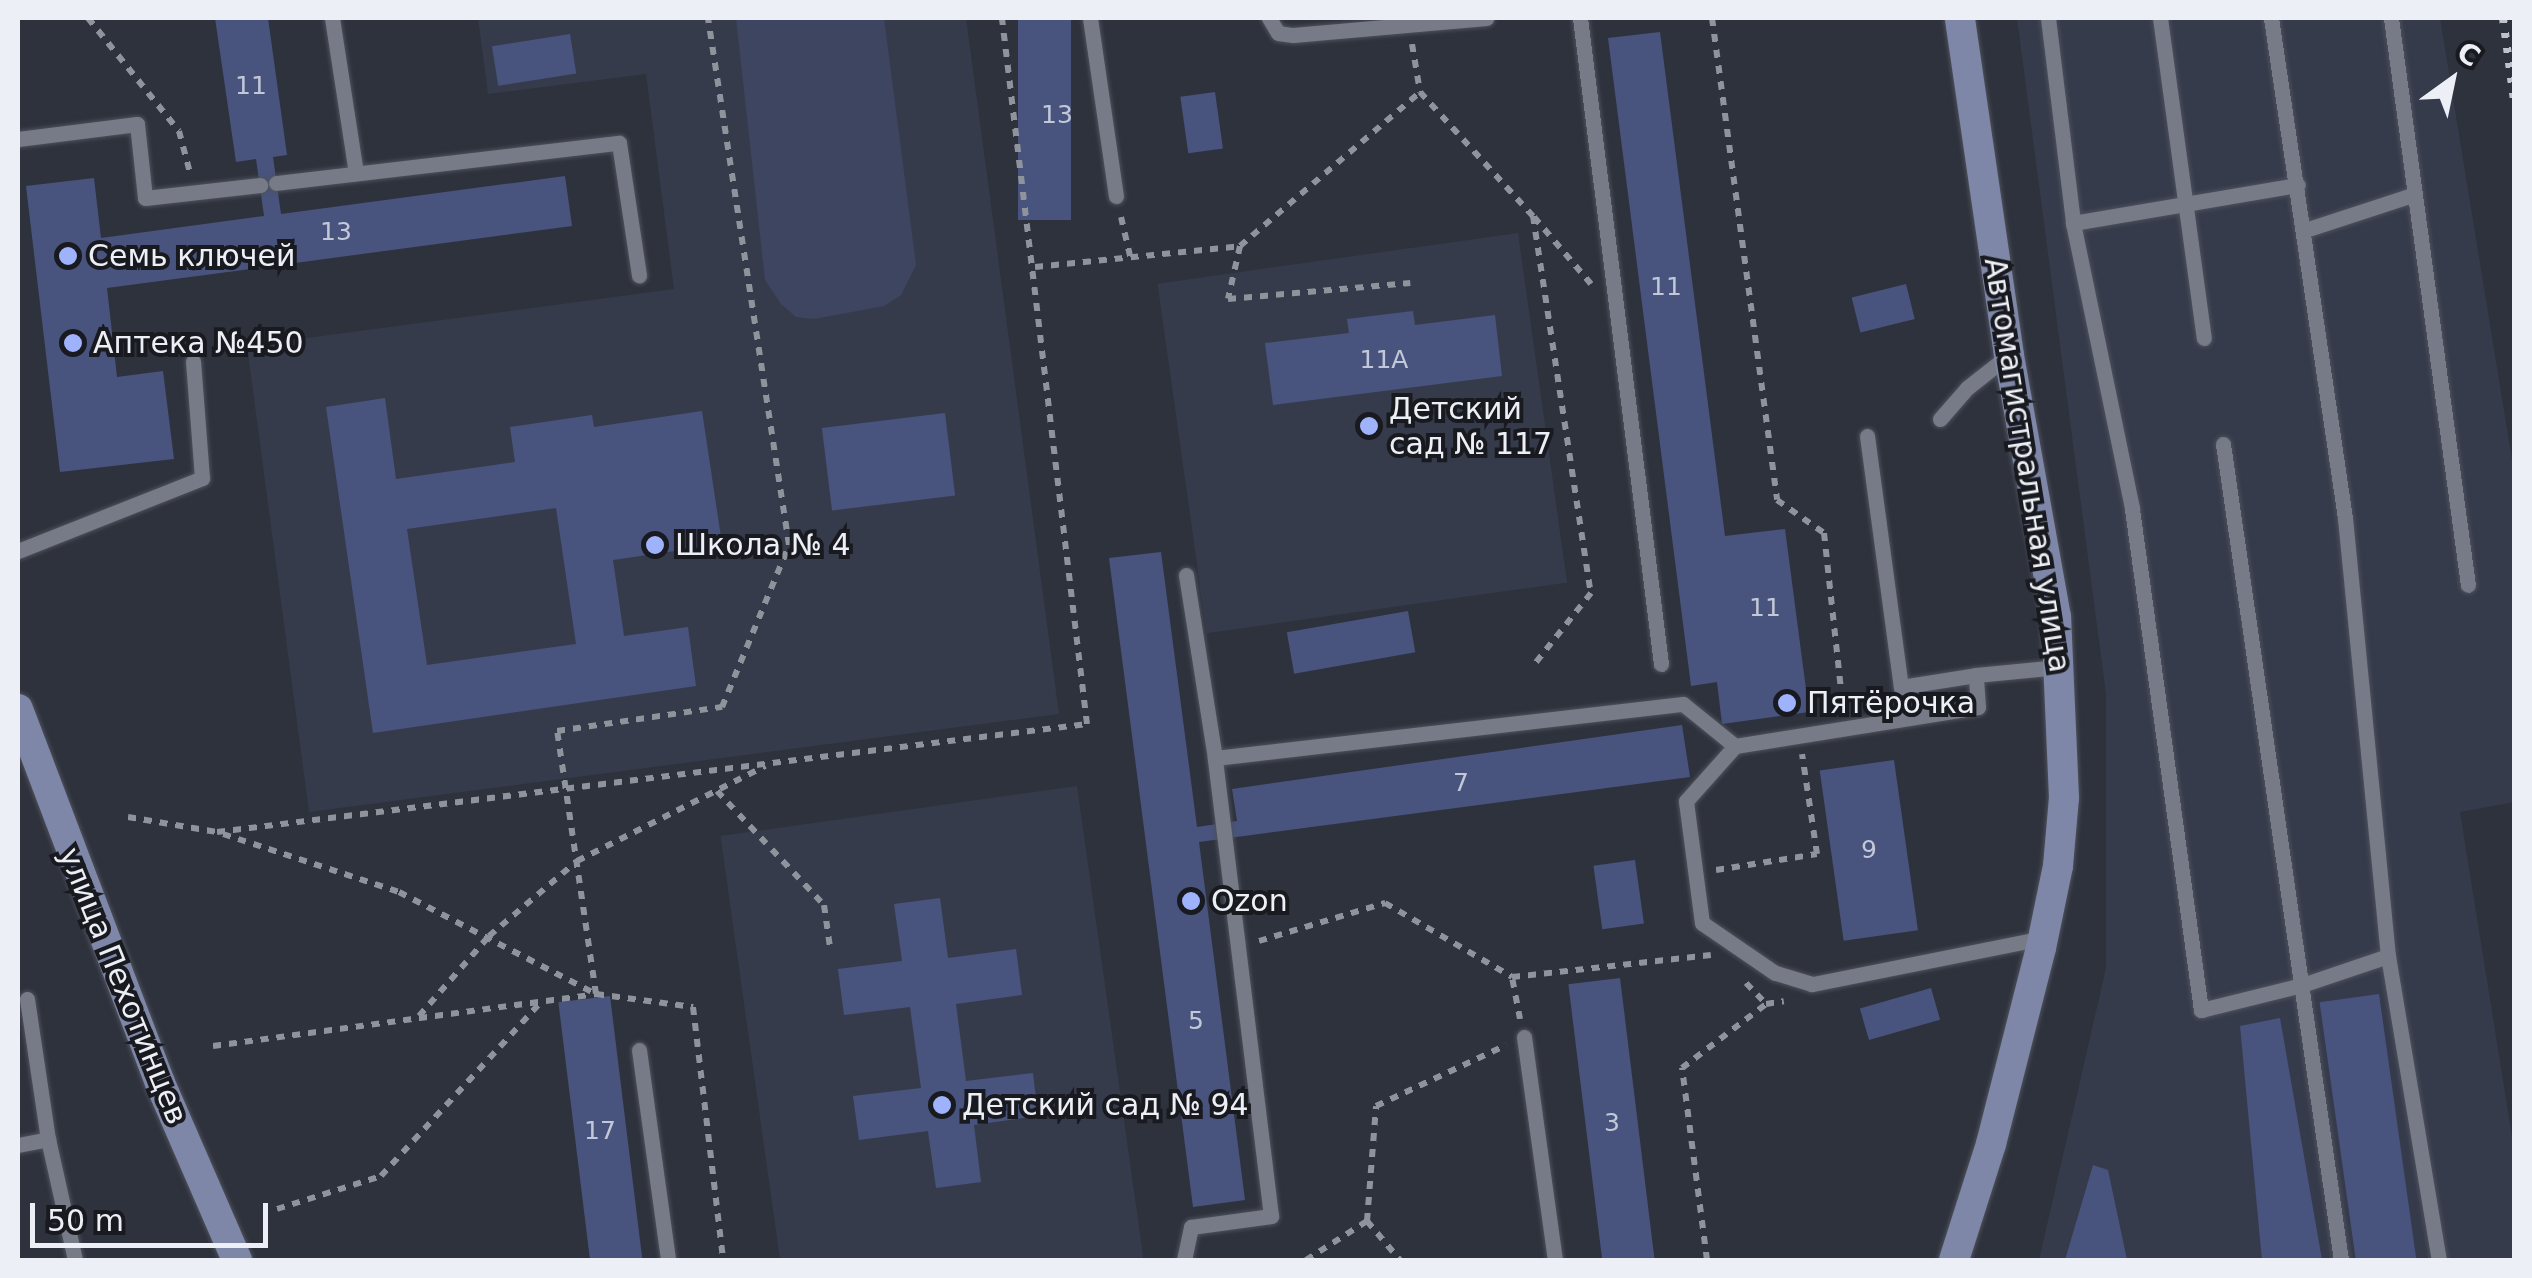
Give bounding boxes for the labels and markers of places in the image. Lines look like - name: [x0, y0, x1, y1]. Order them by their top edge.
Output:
- place label: Семь ключей: [88, 238, 295, 274]
- marker: Семь ключей: [57, 245, 79, 267]
- place label: Аптека №450: [93, 325, 304, 361]
- marker: Аптека №450: [62, 332, 84, 354]
- place label: Детский сад № 117: [1389, 391, 1552, 462]
- marker: Детский сад № 117: [1358, 415, 1380, 437]
- place label: Школа № 4: [675, 527, 850, 563]
- marker: Школа № 4: [644, 534, 666, 556]
- place label: Пятёрочка: [1807, 685, 1975, 721]
- marker: Пятёрочка: [1776, 692, 1798, 714]
- place label: Ozon: [1211, 883, 1288, 919]
- marker: Ozon: [1180, 890, 1202, 912]
- place label: Детский сад № 94: [962, 1087, 1249, 1123]
- marker: Детский сад № 94: [931, 1094, 953, 1116]

